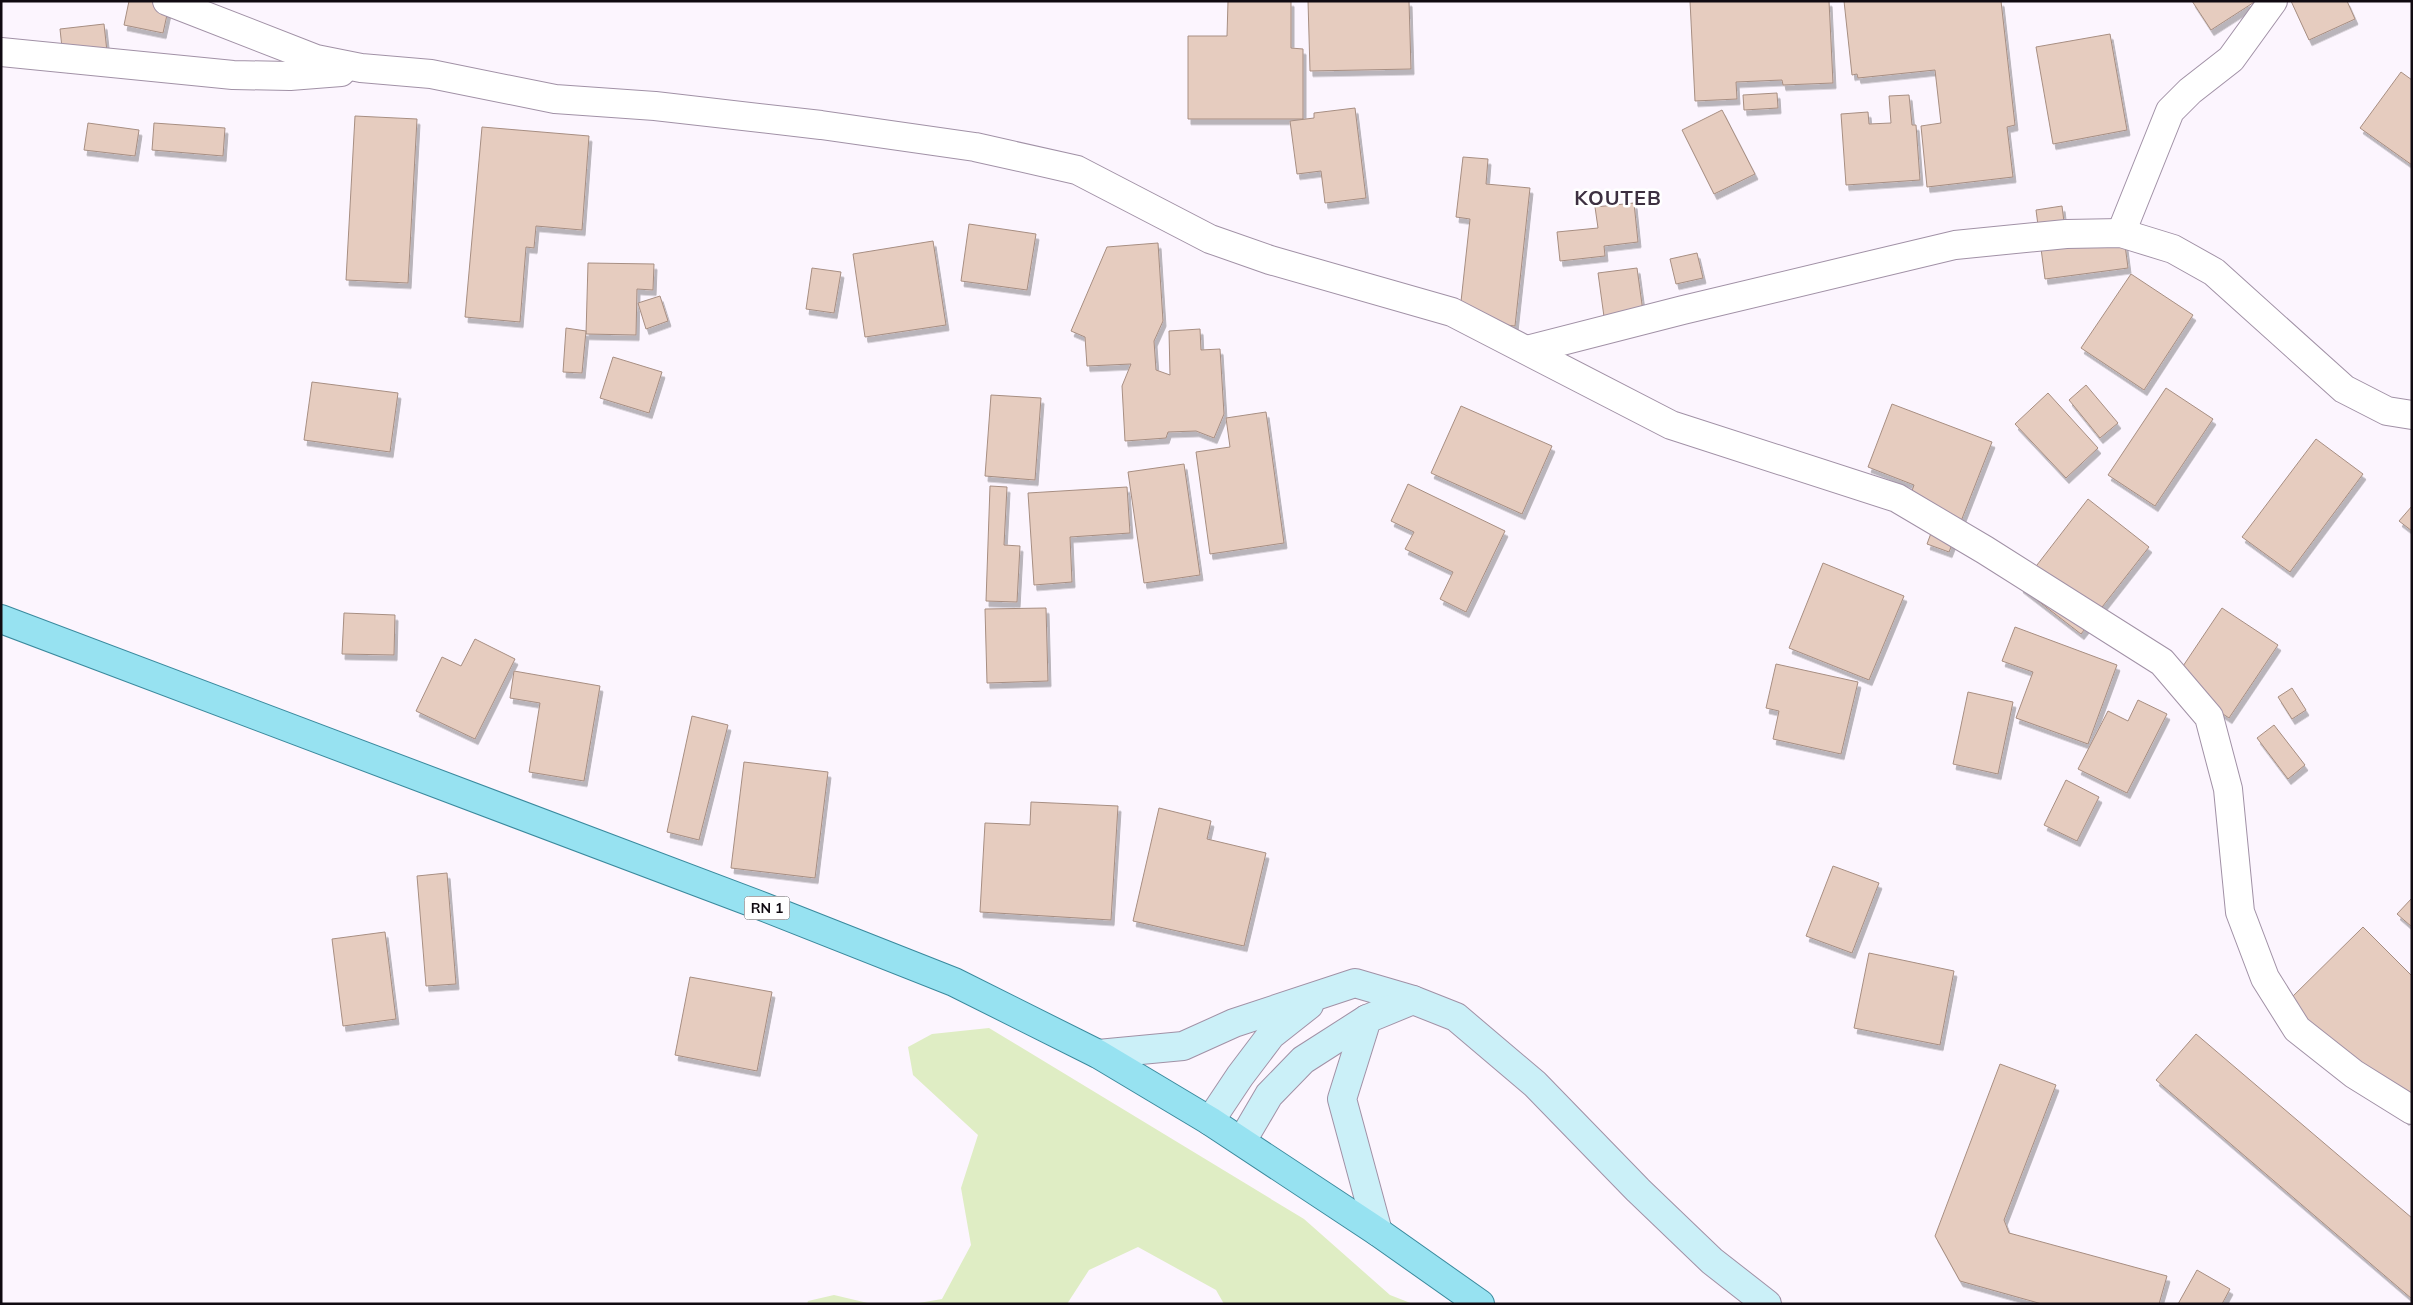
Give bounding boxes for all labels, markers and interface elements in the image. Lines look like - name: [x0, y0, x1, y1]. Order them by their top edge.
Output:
- district label: KOUTEB: [1574, 185, 1662, 210]
- road number: RN 1: [744, 896, 790, 920]

